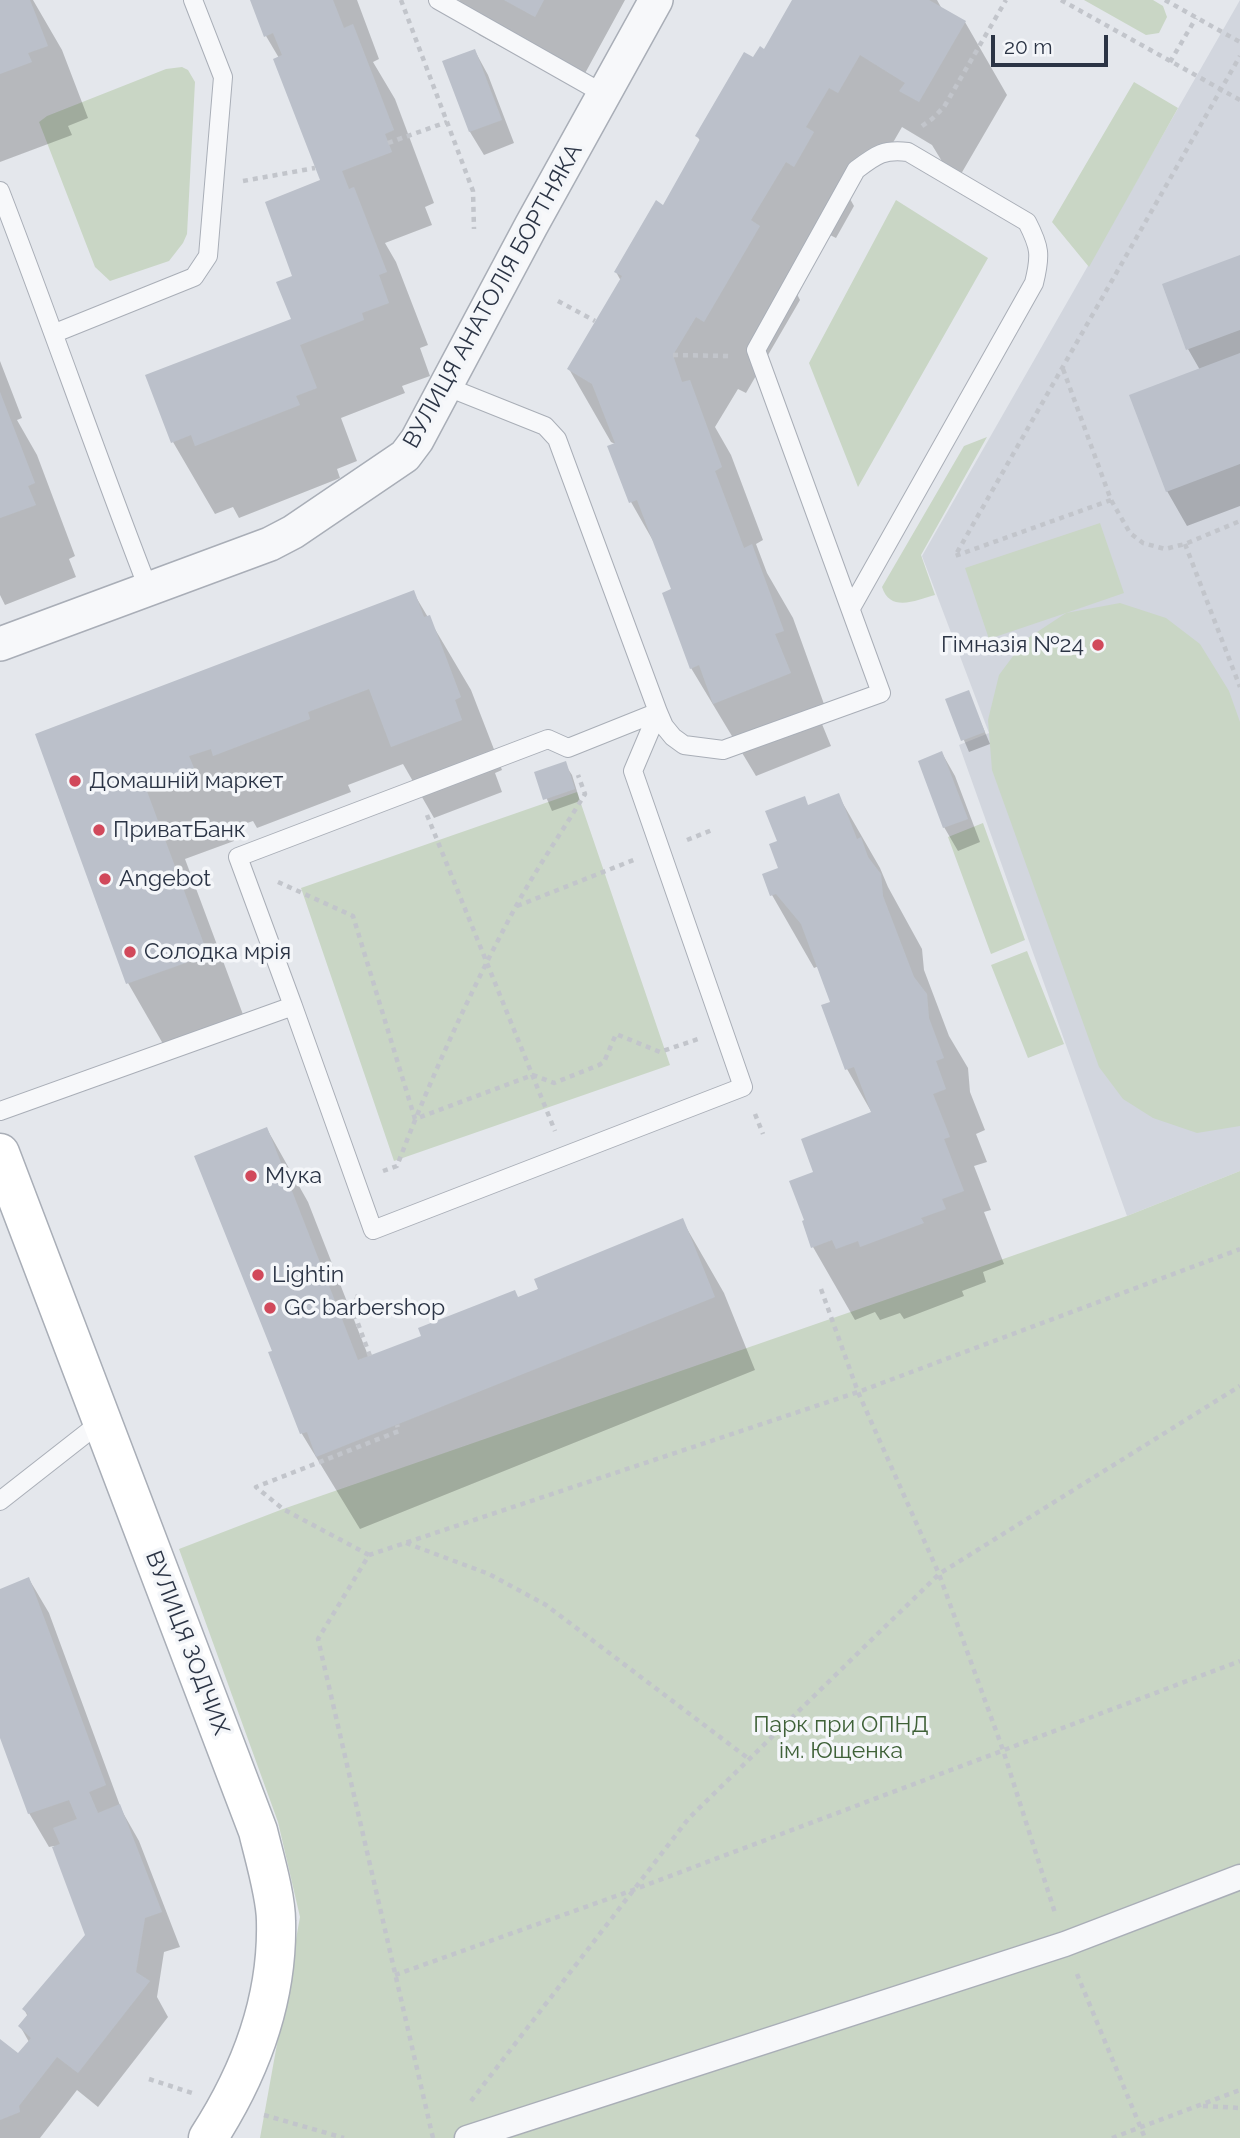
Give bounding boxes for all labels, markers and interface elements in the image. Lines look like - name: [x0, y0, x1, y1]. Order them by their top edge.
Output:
- scale bar: [995, 21, 1112, 65]
- text: 20 m: [1004, 34, 1052, 59]
- street label: ВУЛИЦЯ АНАТОЛІЯ БОРТНЯКА: [398, 139, 588, 453]
- place label: Гімназія №24: [941, 631, 1084, 659]
- marker: Гімназія №24: [1090, 637, 1106, 653]
- place label: Домашній маркет: [89, 767, 284, 795]
- marker: Домашній маркет: [67, 773, 83, 789]
- place label: ПриватБанк: [113, 816, 246, 844]
- marker: ПриватБанк: [91, 822, 107, 838]
- place label: Angebot: [119, 865, 211, 893]
- marker: Angebot: [97, 871, 113, 887]
- place label: Солодка мрія: [144, 938, 291, 966]
- marker: Солодка мрія: [122, 944, 138, 960]
- place label: Мука: [265, 1162, 322, 1190]
- marker: Мука: [243, 1168, 259, 1184]
- place label: Lightin: [272, 1261, 344, 1289]
- marker: Lightin: [250, 1267, 266, 1283]
- place label: GC barbershop: [284, 1294, 445, 1322]
- marker: GC barbershop: [262, 1300, 278, 1316]
- street label: ВУЛИЦЯ ЗОДЧИХ: [139, 1547, 235, 1739]
- park label: Парк при ОПНД ім. Ющенка: [753, 1711, 929, 1765]

